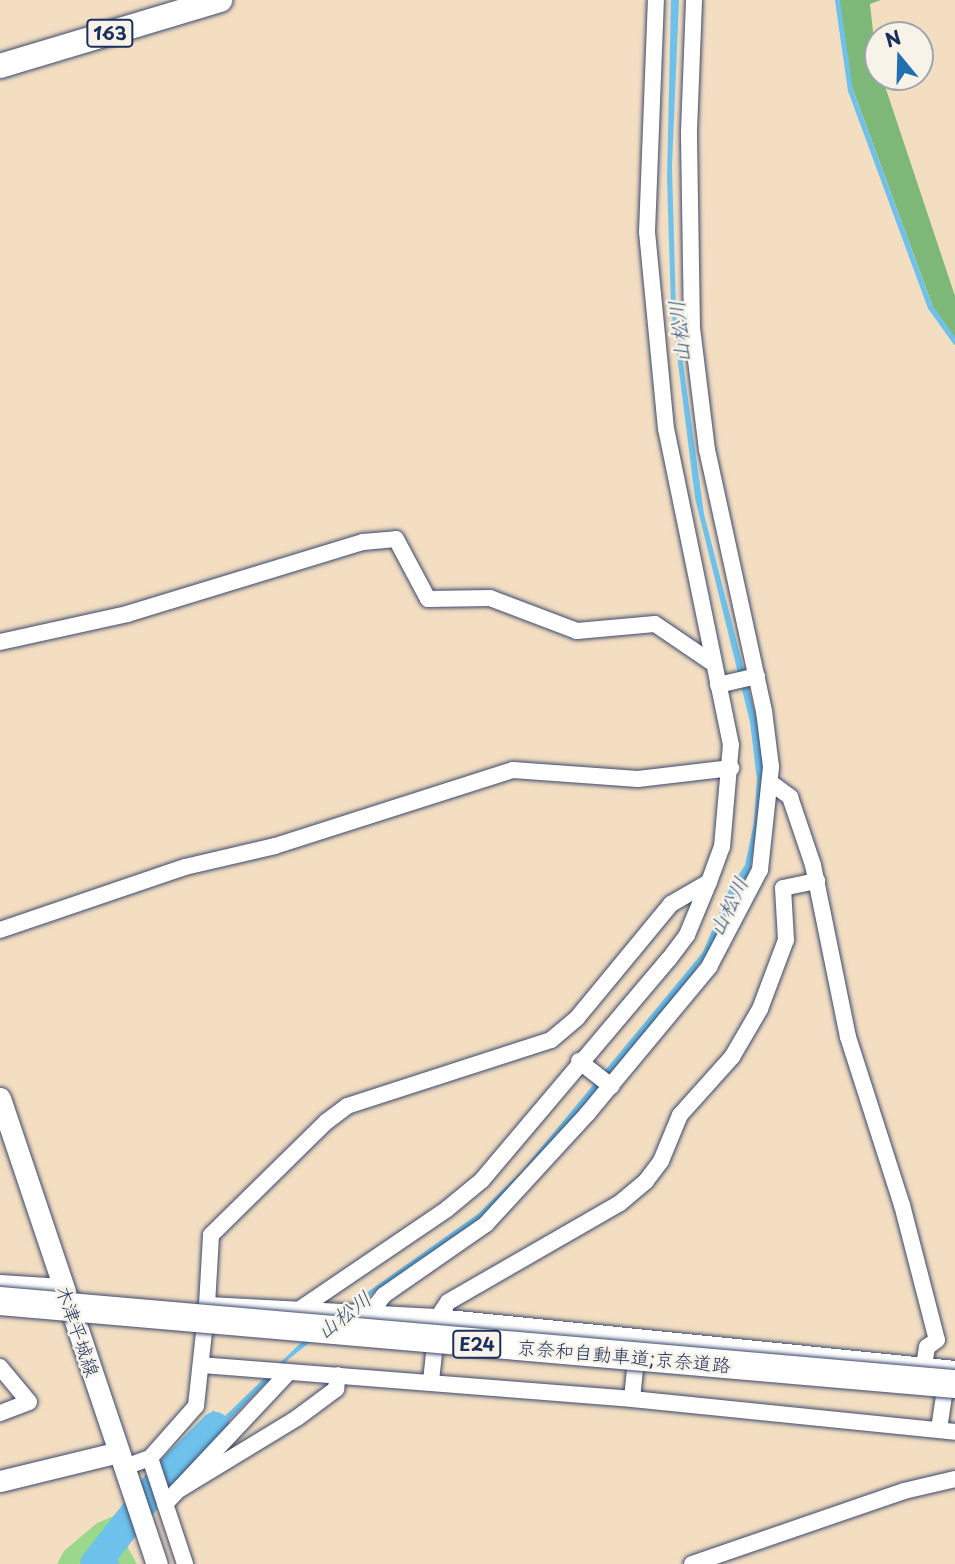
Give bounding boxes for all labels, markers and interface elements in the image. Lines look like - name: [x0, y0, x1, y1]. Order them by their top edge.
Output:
- road number: 163: [86, 18, 134, 48]
- north arrow: [864, 21, 934, 91]
- text: N: [881, 22, 904, 54]
- water label: 山松川: [662, 299, 694, 365]
- water label: 山松川: [702, 872, 752, 940]
- street label: 木津平城線: [52, 1282, 104, 1380]
- water label: 山松川: [310, 1285, 376, 1343]
- road number: E24: [451, 1330, 503, 1358]
- street label: 京奈和自動車道;京奈道路: [516, 1335, 732, 1377]

